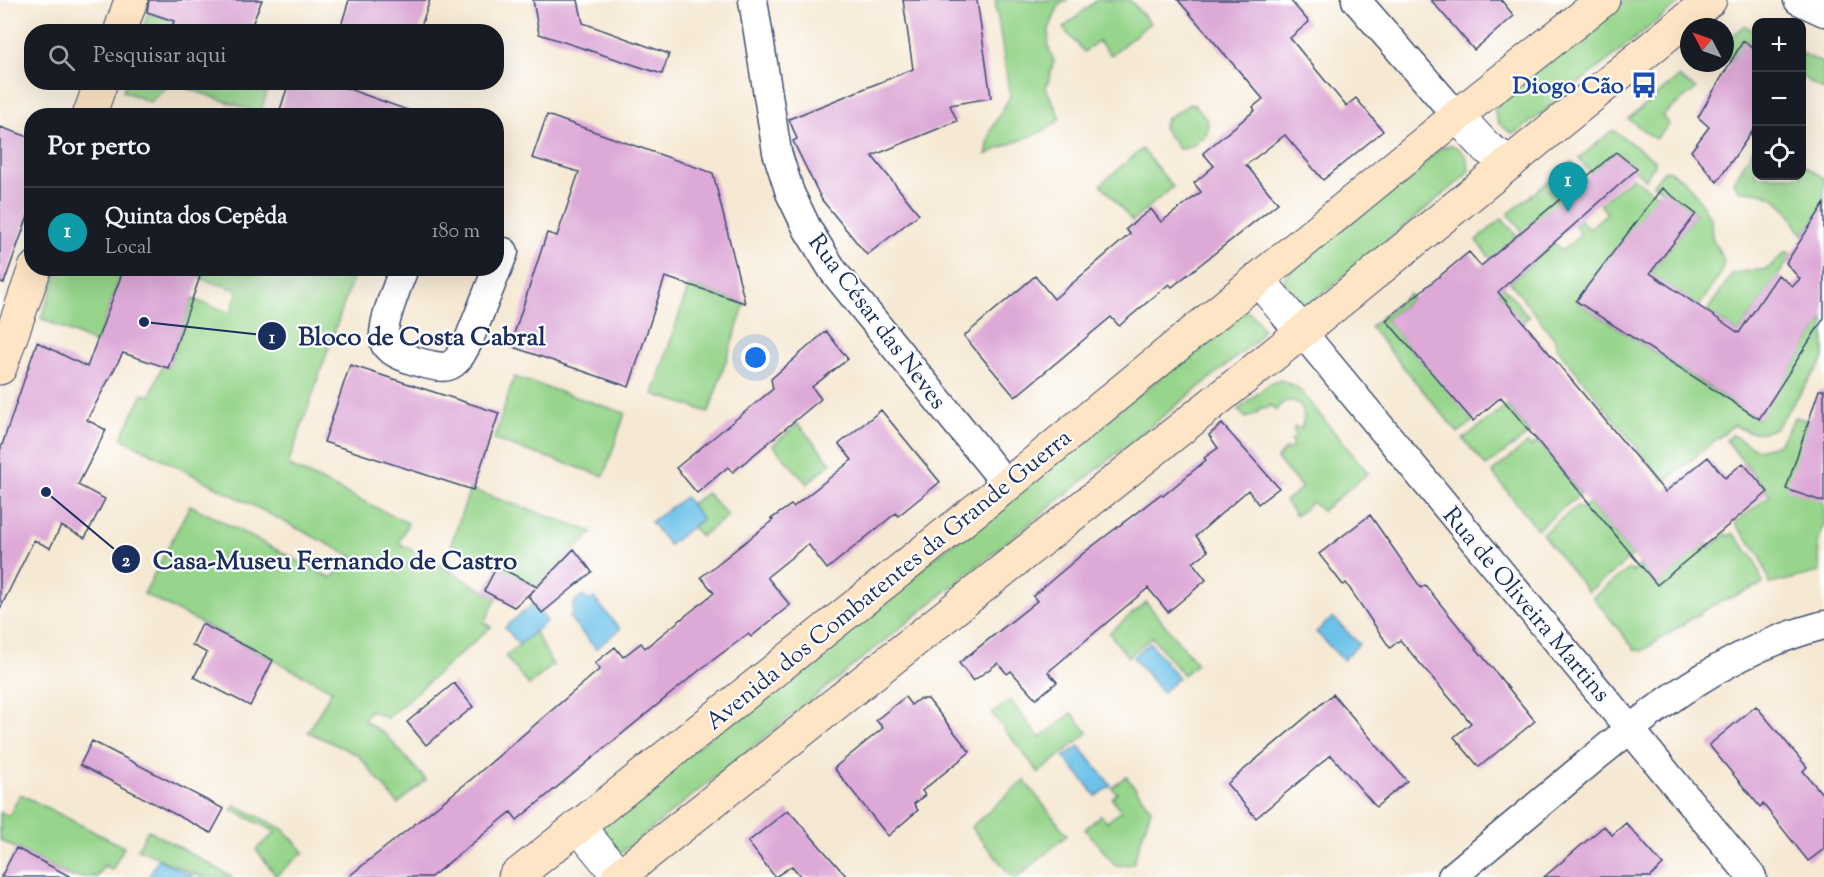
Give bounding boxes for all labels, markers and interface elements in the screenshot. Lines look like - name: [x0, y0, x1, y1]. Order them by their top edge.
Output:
- north arrow: [1680, 18, 1734, 72]
- map controls: [1752, 18, 1806, 180]
- button: +: [1752, 18, 1806, 72]
- search box: [24, 24, 504, 90]
- icon: search: [45, 41, 78, 74]
- text: Pesquisar aqui: [93, 41, 227, 73]
- place label: Diogo Cão: [1512, 70, 1624, 104]
- bus stop icon: Diogo Cão: [1629, 70, 1659, 100]
- button: −: [1752, 72, 1806, 126]
- button: locate: [1752, 126, 1806, 180]
- text: Por perto: [48, 129, 150, 166]
- pin: 1: [1548, 162, 1588, 212]
- text: Quinta dos Cepêda: [105, 202, 287, 234]
- text: 1: [64, 218, 71, 247]
- text: 180 m: [432, 218, 480, 247]
- street label: Rua César das Neves: [799, 227, 954, 417]
- text: Local: [105, 234, 152, 263]
- callout: Bloco de Costa Cabral: [257, 314, 558, 358]
- text: Bloco de Costa Cabral: [298, 320, 547, 357]
- text: 1: [269, 326, 276, 352]
- your location: [741, 343, 770, 372]
- street label: Avenida dos Combatentes da Grande Guerra: [699, 422, 1080, 739]
- street label: Rua de Oliveira Martins: [1434, 500, 1617, 710]
- callout: Casa-Museu Fernando de Castro: [111, 537, 529, 581]
- text: Casa-Museu Fernando de Castro: [153, 544, 517, 581]
- text: 2: [122, 549, 131, 575]

